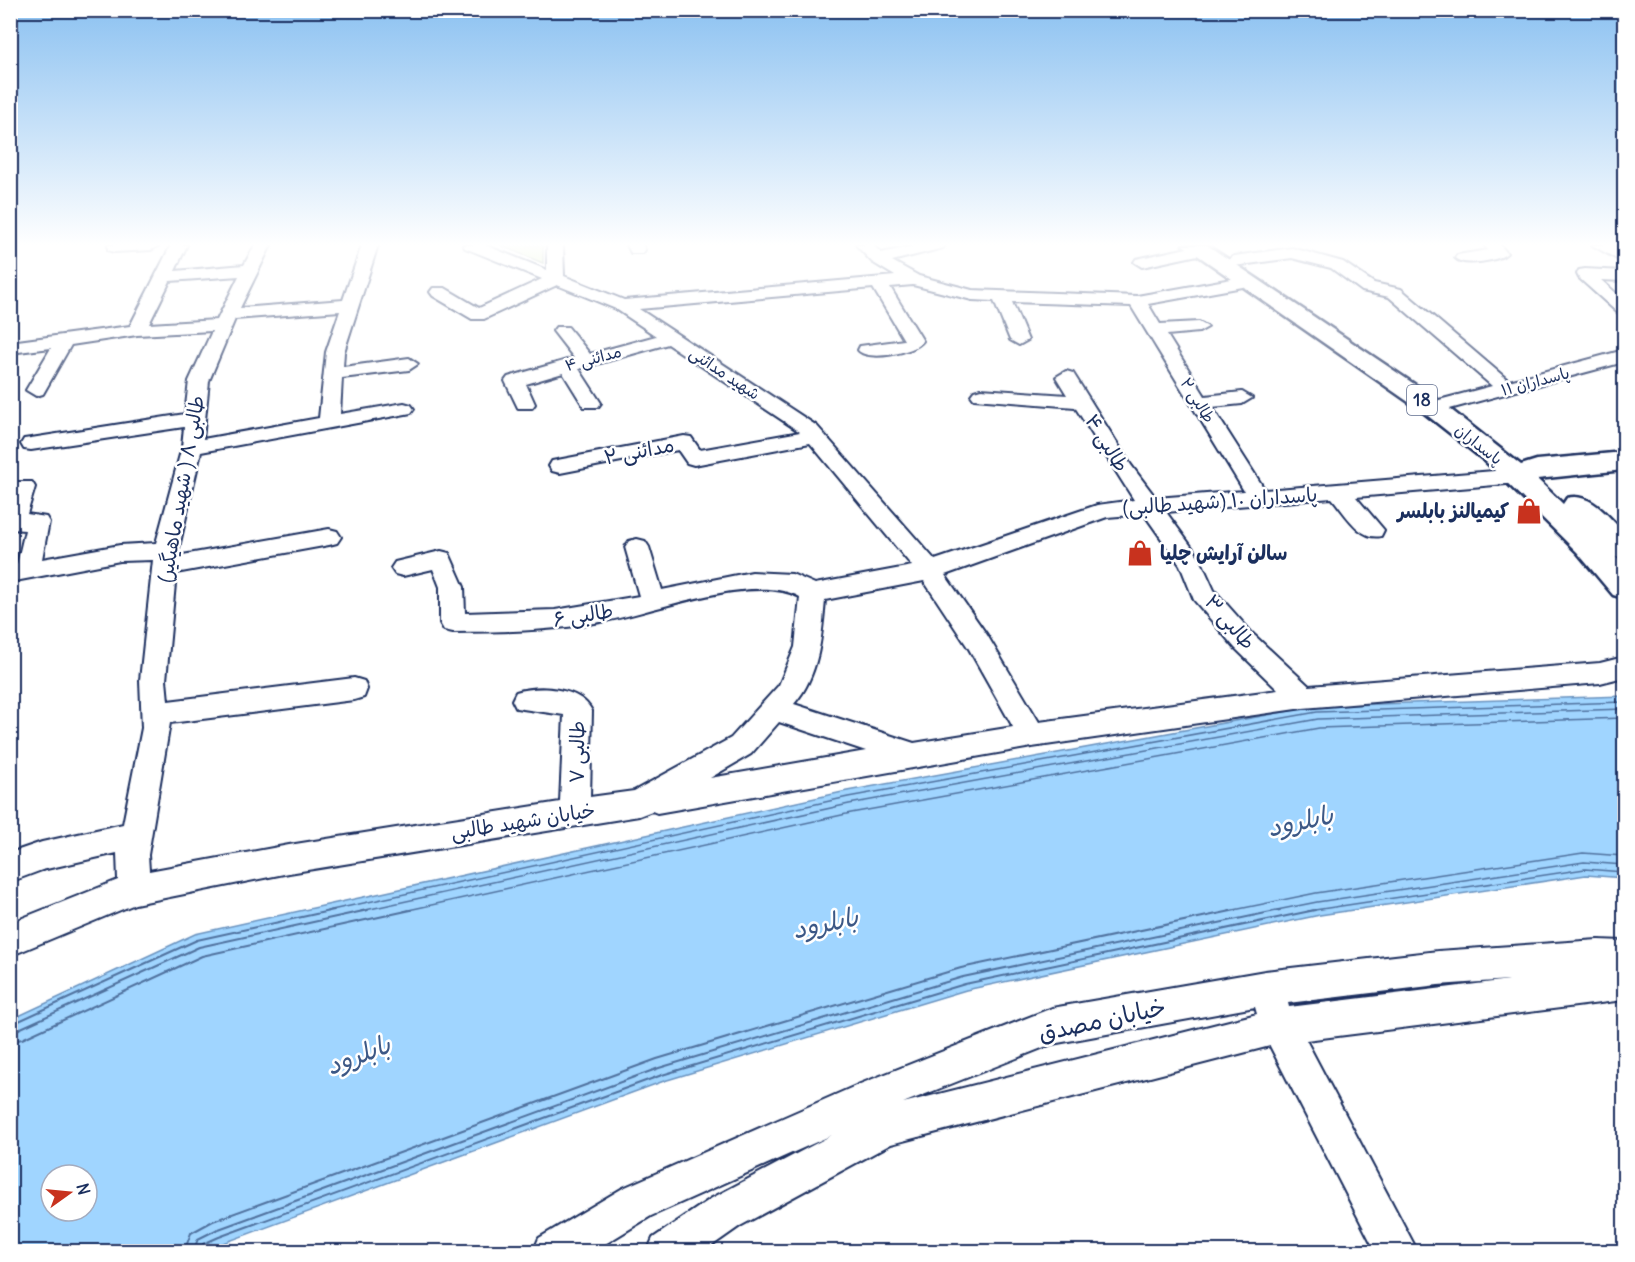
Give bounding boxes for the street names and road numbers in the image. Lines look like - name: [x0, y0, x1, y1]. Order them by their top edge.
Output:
- street label: مدائنی ۴: [562, 341, 624, 376]
- street label: شهید مدائنی: [686, 342, 764, 405]
- street label: پاسداران ۱۱: [1499, 362, 1572, 401]
- street label: طالبی ۲: [1176, 374, 1220, 427]
- road number: 18: [1407, 385, 1437, 415]
- street label: طالبی ۸ ( شهید ماهیگیر): [152, 393, 210, 585]
- street label: طالبی ۴: [1079, 409, 1135, 477]
- street label: پاسداران: [1451, 419, 1507, 470]
- street label: مدائنی ۲: [602, 431, 676, 471]
- street label: پاسداران ۱۰ (شهید طالبی): [1122, 481, 1318, 521]
- street label: طالبی ۳: [1199, 589, 1261, 655]
- street label: طالبی ۶: [551, 597, 615, 633]
- street label: طالبی ۷: [563, 721, 591, 783]
- street label: خیابان شهید طالبی: [449, 797, 597, 845]
- street label: خیابان مصدق: [1035, 991, 1168, 1047]

